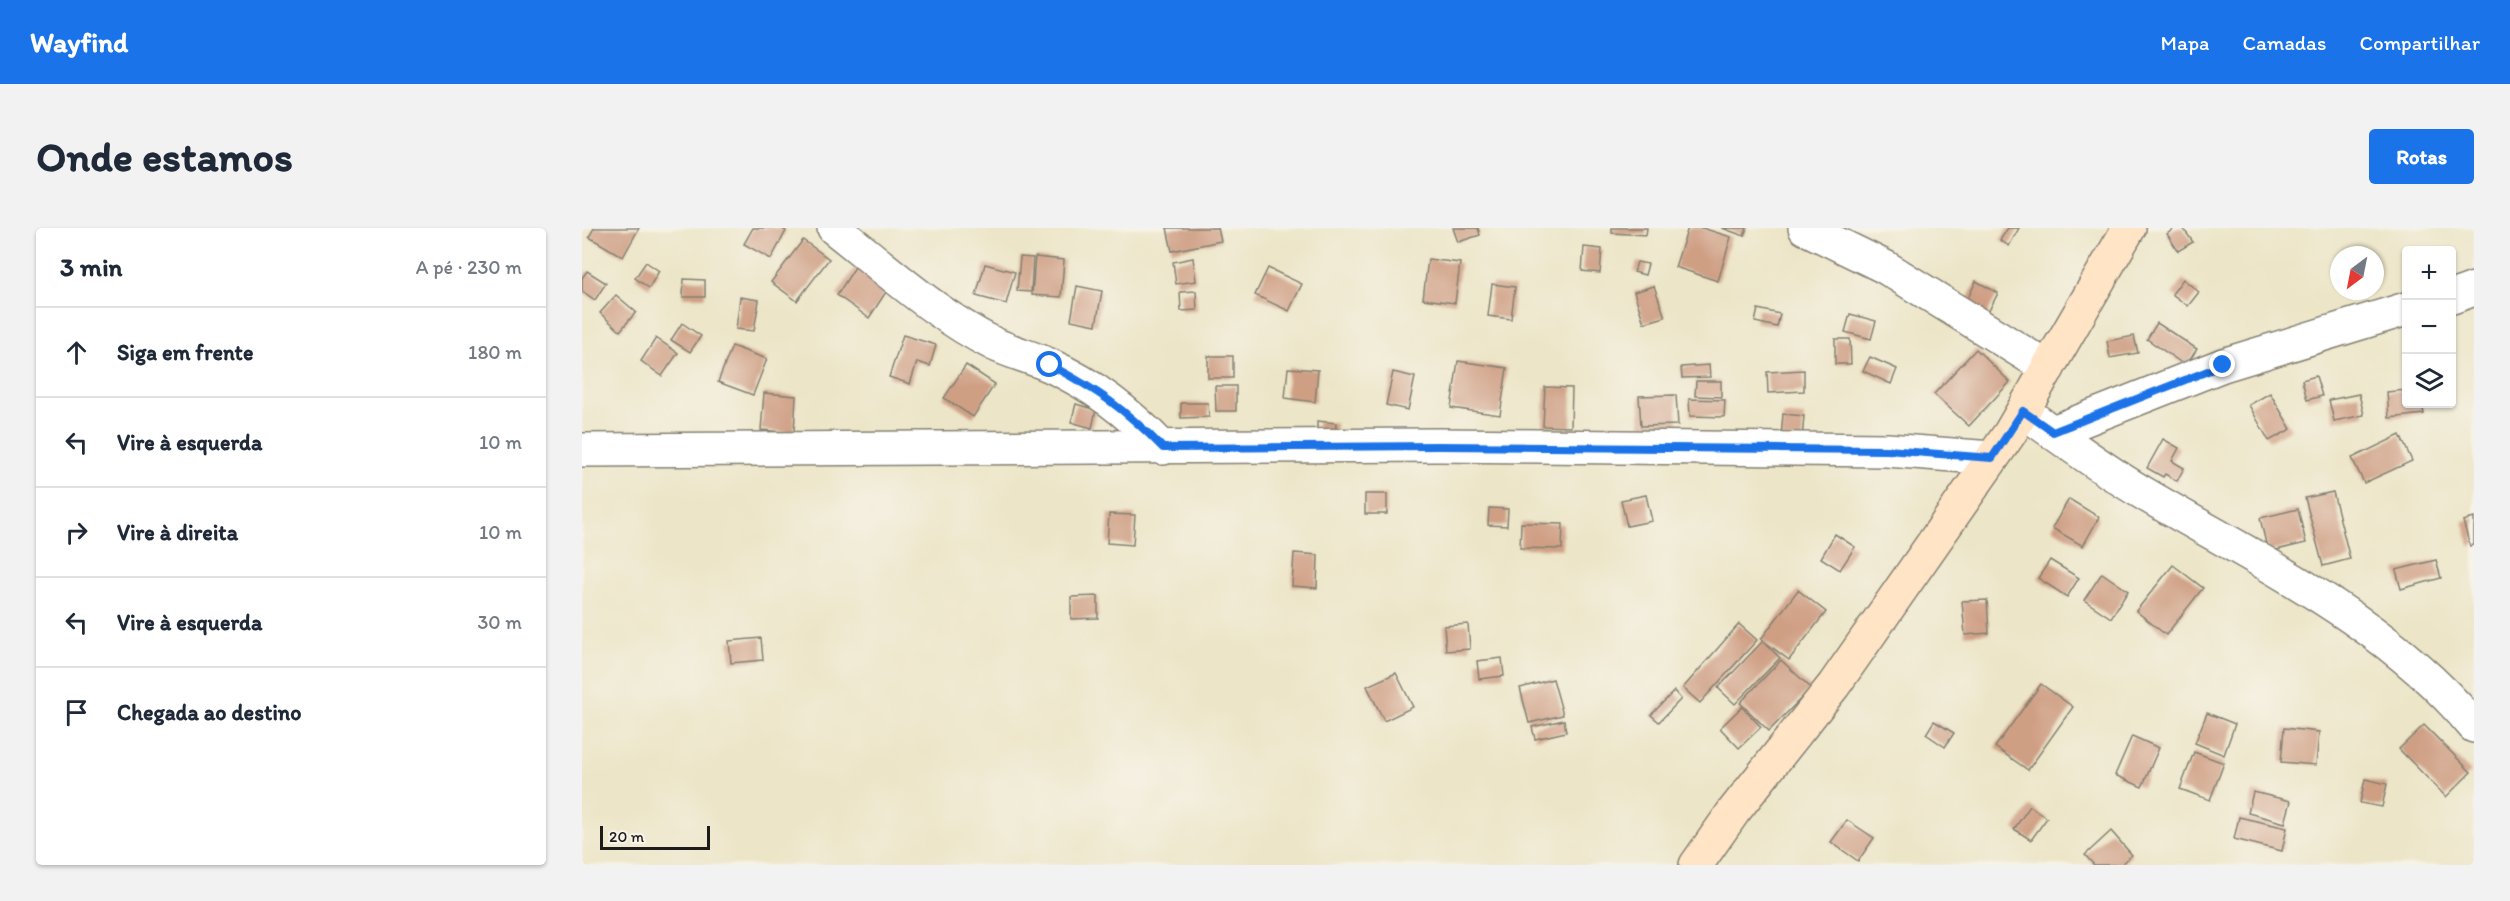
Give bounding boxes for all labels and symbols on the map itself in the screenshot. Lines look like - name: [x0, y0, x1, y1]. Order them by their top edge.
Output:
- north arrow: [2330, 246, 2384, 300]
- route start: [1036, 351, 1062, 377]
- route end: [2209, 351, 2235, 377]
- scale bar: [600, 823, 710, 850]

